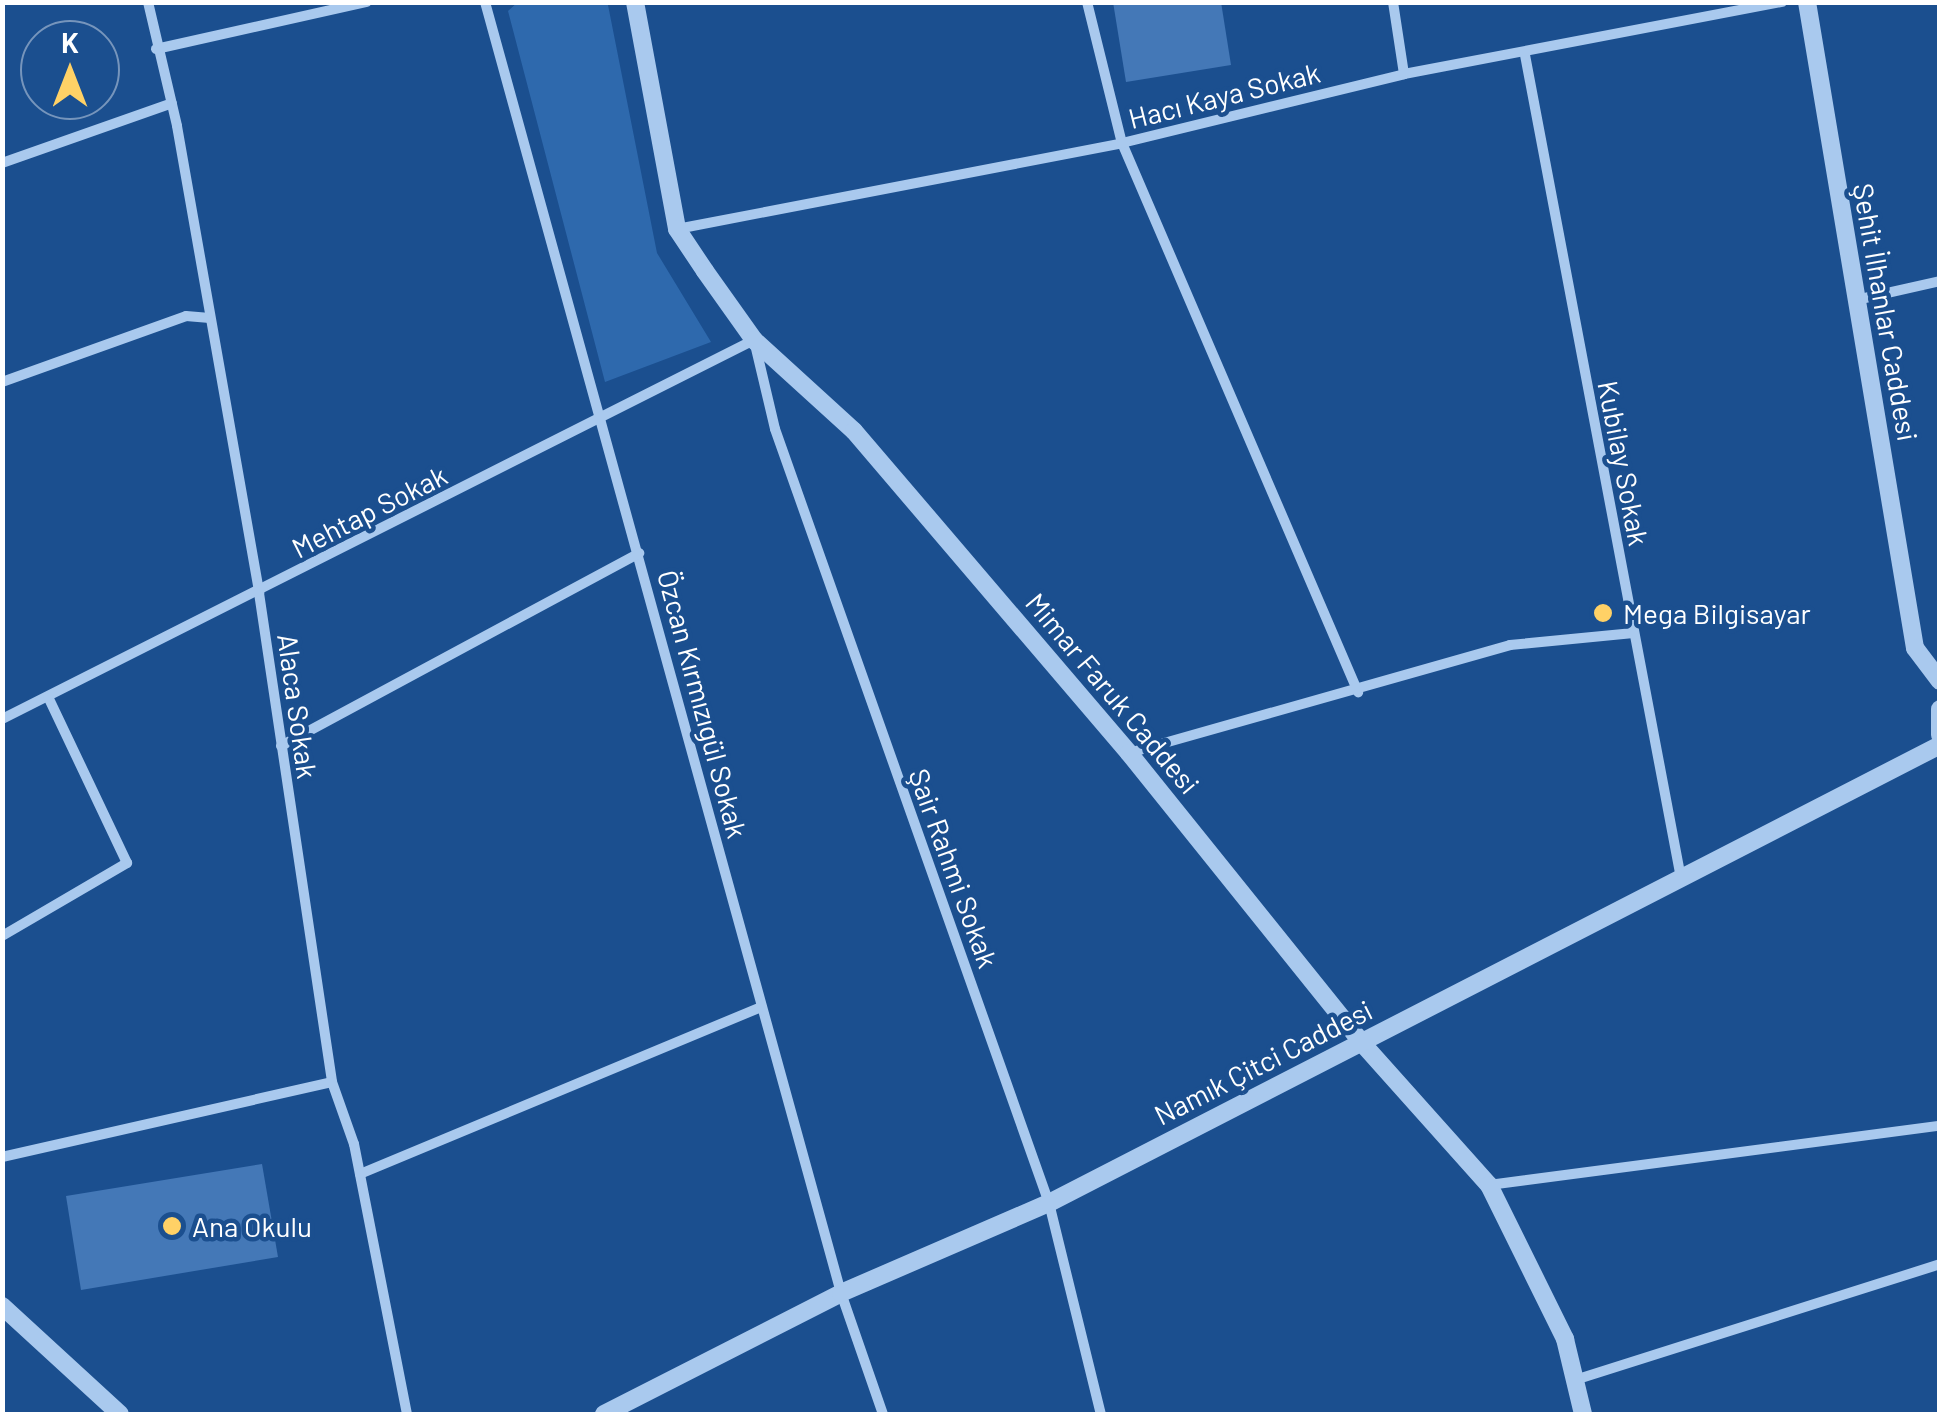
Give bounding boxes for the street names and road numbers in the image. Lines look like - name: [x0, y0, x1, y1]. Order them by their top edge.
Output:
- street label: Hacı Kaya Sokak: [1125, 55, 1323, 135]
- street label: Şehit İlhanlar Caddesi: [1847, 181, 1925, 443]
- street label: Kubilay Sokak: [1592, 378, 1656, 548]
- street label: Mehtap Sokak: [286, 458, 452, 564]
- street label: Özcan Kırmızıgül Sokak: [651, 566, 755, 842]
- street label: Mimar Faruk Caddesi: [1019, 586, 1207, 800]
- street label: Alaca Sokak: [271, 631, 325, 781]
- street label: Şair Rahmi Sokak: [902, 764, 1006, 972]
- street label: Namık Çitci Caddesi: [1148, 993, 1378, 1131]

